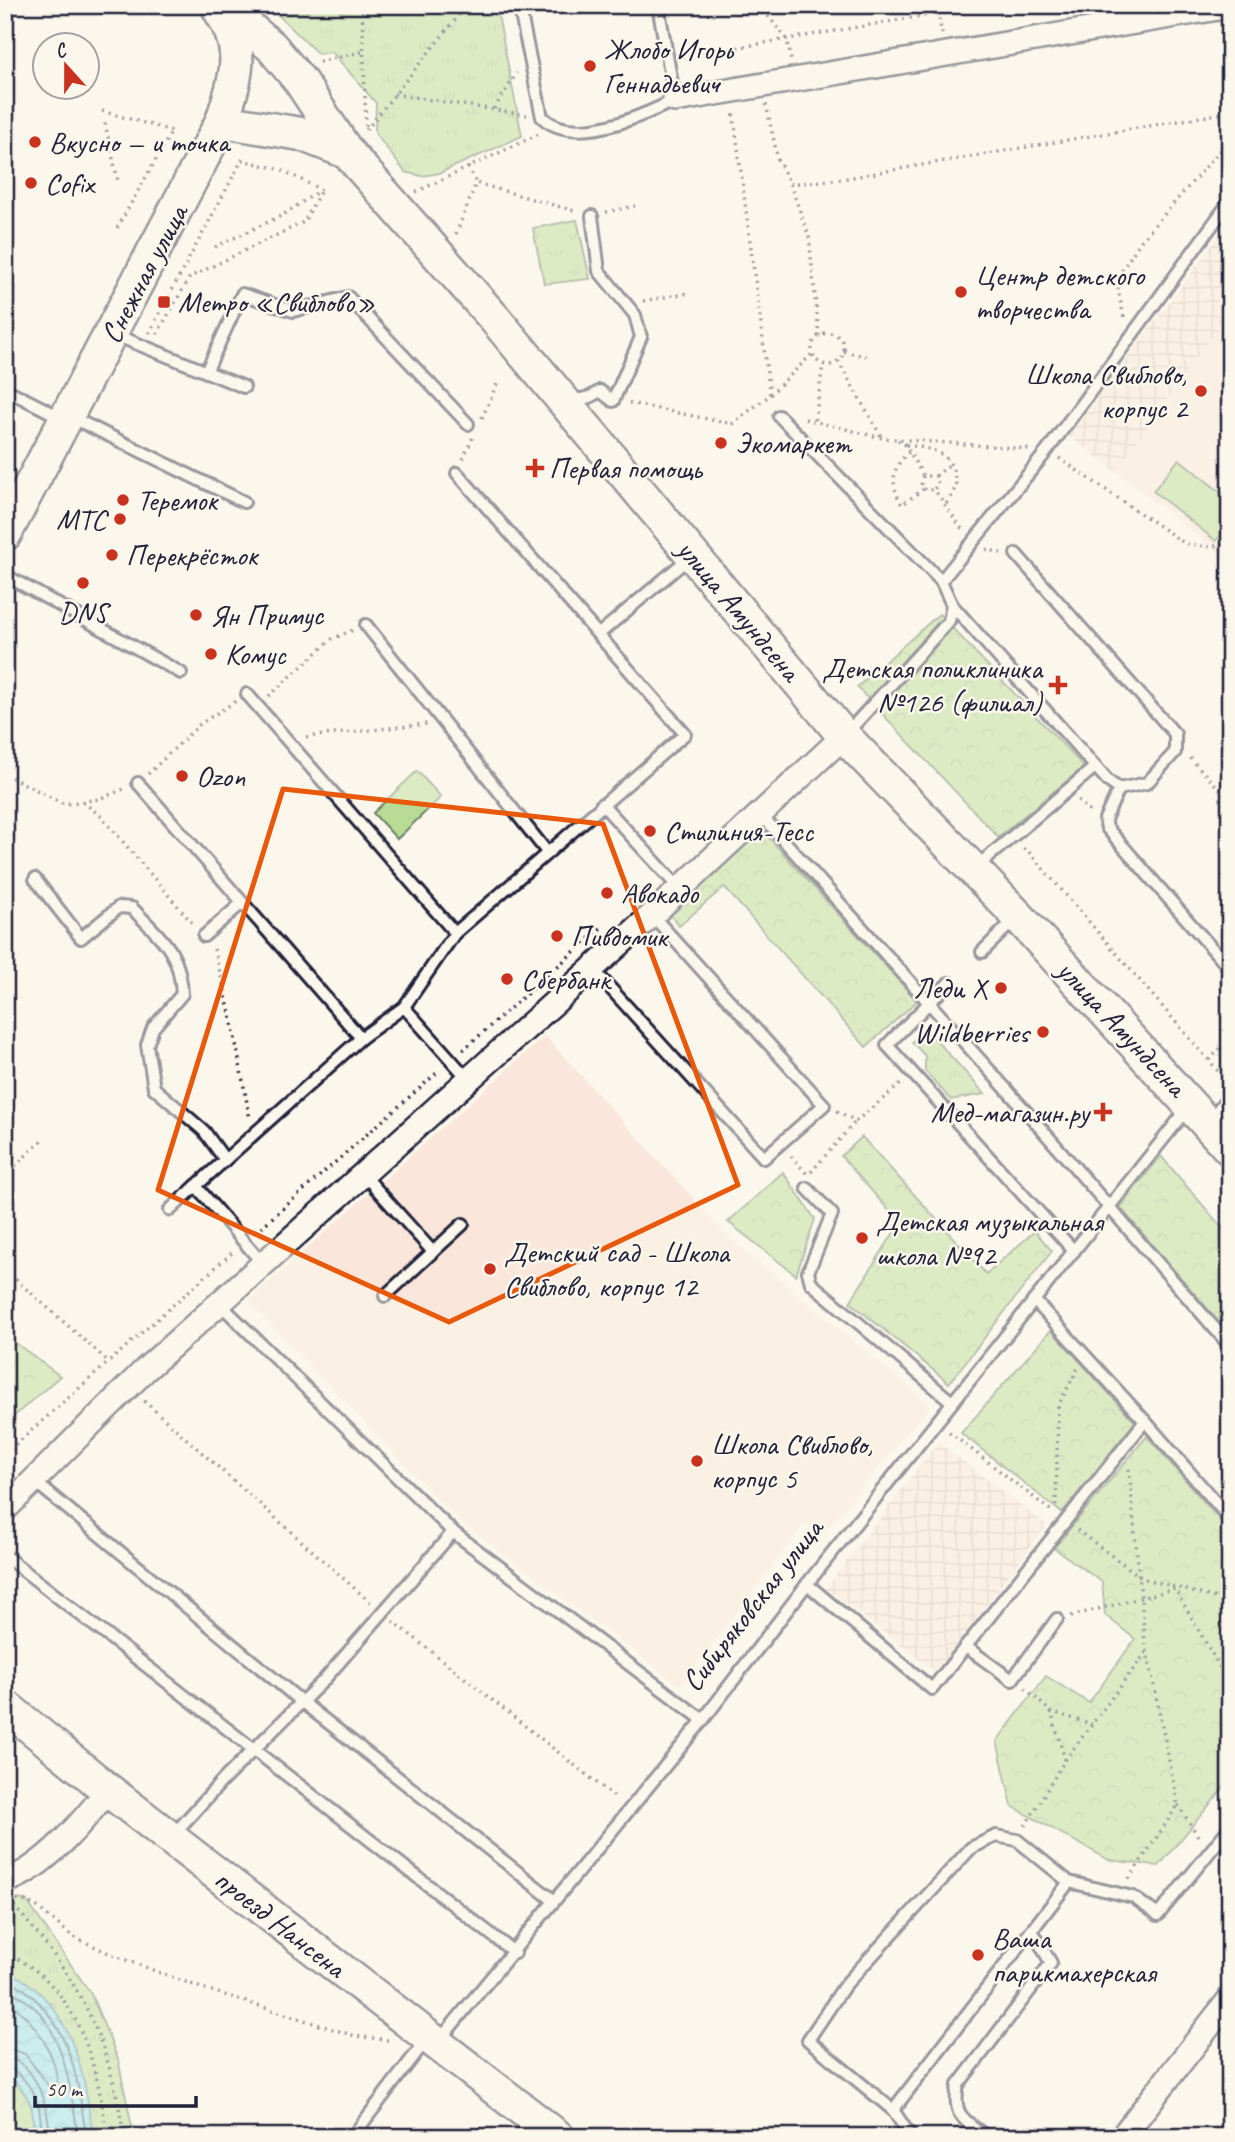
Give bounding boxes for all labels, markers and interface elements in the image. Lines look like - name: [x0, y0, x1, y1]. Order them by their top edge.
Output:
- place label: Жлобо Игорь Геннадьевич: [604, 30, 734, 102]
- north arrow: [32, 32, 102, 102]
- text: С: [52, 37, 71, 64]
- marker: Жлобо Игорь Геннадьевич: [582, 58, 598, 74]
- place label: Вкусно — и точка: [49, 123, 232, 161]
- marker: Вкусно — и точка: [27, 134, 43, 150]
- place label: Cofix: [45, 164, 97, 202]
- marker: Cofix: [23, 175, 39, 191]
- street label: Снежная улица: [92, 196, 198, 350]
- place label: Центр детского творчества: [975, 256, 1146, 328]
- place label: Метро «Свиблово»: [178, 283, 375, 321]
- marker: Центр детского творчества: [953, 284, 969, 300]
- marker: Метро «Свиблово»: [156, 294, 172, 310]
- place label: Школа Свиблово, корпус 2: [1025, 355, 1189, 427]
- marker: Школа Свиблово, корпус 2: [1193, 383, 1209, 399]
- place label: Экомаркет: [735, 424, 853, 462]
- marker: Экомаркет: [713, 435, 729, 451]
- place label: Первая помощь: [549, 449, 703, 487]
- marker: Первая помощь: [527, 460, 543, 476]
- place label: Теремок: [137, 481, 219, 519]
- marker: Теремок: [115, 492, 131, 508]
- place label: МТС: [56, 500, 110, 538]
- marker: МТС: [112, 511, 128, 527]
- street label: улица Амундсена: [667, 530, 811, 691]
- place label: Перекрёсток: [126, 536, 260, 574]
- marker: Перекрёсток: [104, 547, 120, 563]
- marker: DNS: [75, 575, 91, 591]
- place label: DNS: [59, 593, 112, 631]
- place label: Ян Примус: [210, 596, 324, 634]
- marker: Ян Примус: [188, 607, 204, 623]
- place label: Комус: [225, 635, 287, 673]
- marker: Комус: [203, 646, 219, 662]
- place label: Детская поликлиника №126 (филиал): [822, 649, 1044, 721]
- marker: Детская поликлиника №126 (филиал): [1048, 675, 1068, 695]
- place label: Ozon: [196, 757, 246, 795]
- marker: Ozon: [174, 768, 190, 784]
- place label: Стилиния-Тесс: [664, 812, 815, 850]
- marker: Стилиния-Тесс: [642, 823, 658, 839]
- place label: Авокадо: [621, 874, 700, 912]
- marker: Авокадо: [599, 885, 615, 901]
- place label: Пивдомик: [571, 917, 670, 955]
- marker: Пивдомик: [549, 928, 565, 944]
- street label: улица Амундсена: [1048, 950, 1197, 1106]
- place label: Сбербанк: [521, 960, 612, 998]
- place label: Леди Х: [913, 969, 989, 1007]
- marker: Сбербанк: [499, 971, 515, 987]
- marker: Леди Х: [993, 980, 1009, 996]
- place label: Wildberries: [914, 1013, 1032, 1051]
- marker: Wildberries: [1035, 1024, 1051, 1040]
- place label: Мед-магазин.ру: [931, 1093, 1092, 1131]
- marker: Мед-магазин.ру: [1095, 1104, 1111, 1120]
- place label: Детская музыкальная школа №92: [876, 1202, 1105, 1274]
- marker: Детская музыкальная школа №92: [854, 1230, 870, 1246]
- place label: Детский сад - Школа Свиблово, корпус 12: [504, 1233, 731, 1305]
- marker: Детский сад - Школа Свиблово, корпус 12: [482, 1261, 498, 1277]
- place label: Школа Свиблово, корпус 5: [711, 1425, 873, 1497]
- marker: Школа Свиблово, корпус 5: [689, 1453, 705, 1469]
- street label: Сибиряковская улица: [673, 1509, 833, 1699]
- street label: проезд Нансена: [207, 1860, 355, 1987]
- place label: Ваша парикмахерская: [992, 1919, 1158, 1991]
- marker: Ваша парикмахерская: [970, 1947, 986, 1963]
- scale bar: [35, 2065, 196, 2109]
- text: 50 m: [46, 2076, 84, 2102]

